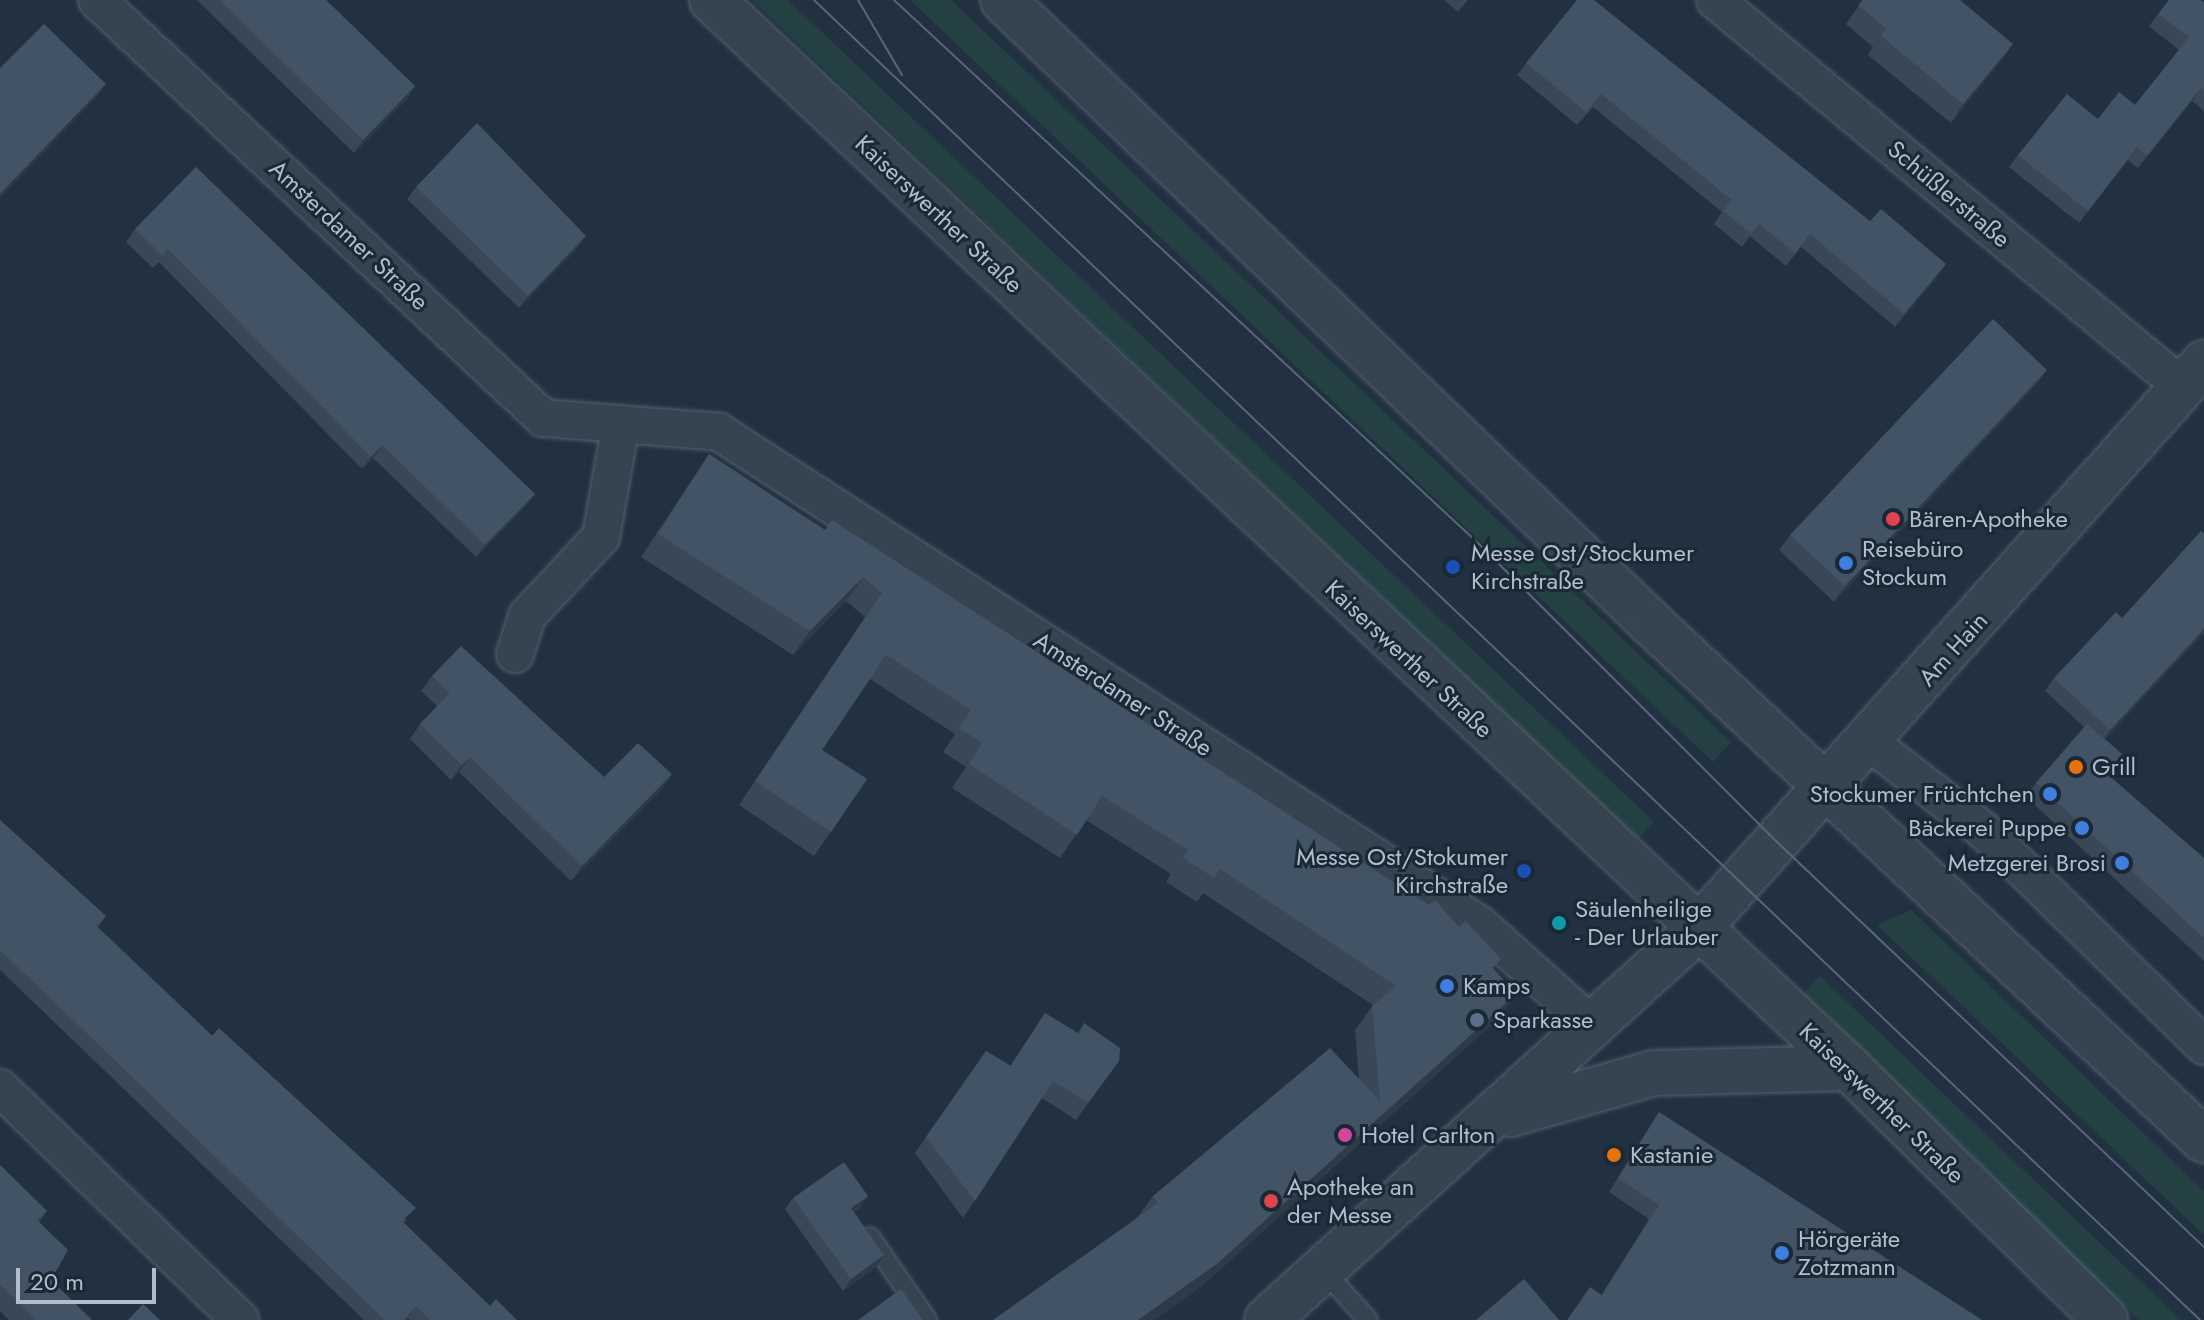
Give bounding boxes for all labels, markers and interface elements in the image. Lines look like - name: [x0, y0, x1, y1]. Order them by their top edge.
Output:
- street label: Kaiserswerther Straße: [849, 129, 1029, 299]
- street label: Schüßlerstraße: [1882, 135, 2016, 253]
- street label: Amsterdamer Straße: [264, 154, 434, 316]
- place label: Bären-Apotheke: [1909, 505, 2068, 533]
- marker: Bären-Apotheke: [1884, 510, 1902, 528]
- place label: Reisebüro Stockum: [1862, 535, 1963, 591]
- place label: Messe Ost/Stockumer Kirchstraße: [1471, 539, 1694, 595]
- marker: Reisebüro Stockum: [1837, 554, 1855, 572]
- marker: Messe Ost/Stockumer Kirchstraße: [1442, 556, 1464, 578]
- street label: Kaiserswerther Straße: [1319, 574, 1499, 744]
- street label: Am Hain: [1912, 606, 1994, 692]
- street label: Amsterdamer Straße: [1028, 626, 1218, 762]
- place label: Grill: [2092, 753, 2136, 781]
- marker: Grill: [2067, 758, 2085, 776]
- place label: Stockumer Früchtchen: [1810, 780, 2034, 808]
- marker: Stockumer Früchtchen: [2041, 785, 2059, 803]
- place label: Bäckerei Puppe: [1908, 814, 2066, 842]
- marker: Bäckerei Puppe: [2073, 819, 2091, 837]
- place label: Messe Ost/Stokumer Kirchstraße: [1296, 843, 1508, 899]
- place label: Metzgerei Brosi: [1948, 849, 2106, 877]
- marker: Metzgerei Brosi: [2113, 854, 2131, 872]
- marker: Messe Ost/Stokumer Kirchstraße: [1515, 862, 1533, 880]
- place label: Säulenheilige - Der Urlauber: [1575, 895, 1719, 951]
- marker: Säulenheilige - Der Urlauber: [1550, 914, 1568, 932]
- place label: Kamps: [1463, 972, 1530, 1000]
- marker: Kamps: [1438, 977, 1456, 995]
- place label: Sparkasse: [1493, 1006, 1593, 1034]
- marker: Sparkasse: [1468, 1011, 1486, 1029]
- street label: Kaiserswerther Straße: [1793, 1017, 1971, 1189]
- place label: Hotel Carlton: [1361, 1121, 1495, 1149]
- marker: Hotel Carlton: [1336, 1126, 1354, 1144]
- place label: Kastanie: [1630, 1141, 1713, 1169]
- marker: Kastanie: [1605, 1146, 1623, 1164]
- place label: Apotheke an der Messe: [1287, 1173, 1414, 1229]
- marker: Apotheke an der Messe: [1262, 1192, 1280, 1210]
- place label: Hörgeräte Zotzmann: [1798, 1225, 1900, 1281]
- marker: Hörgeräte Zotzmann: [1773, 1244, 1791, 1262]
- scale bar: [20, 1252, 160, 1302]
- text: 20 m: [30, 1264, 84, 1299]

